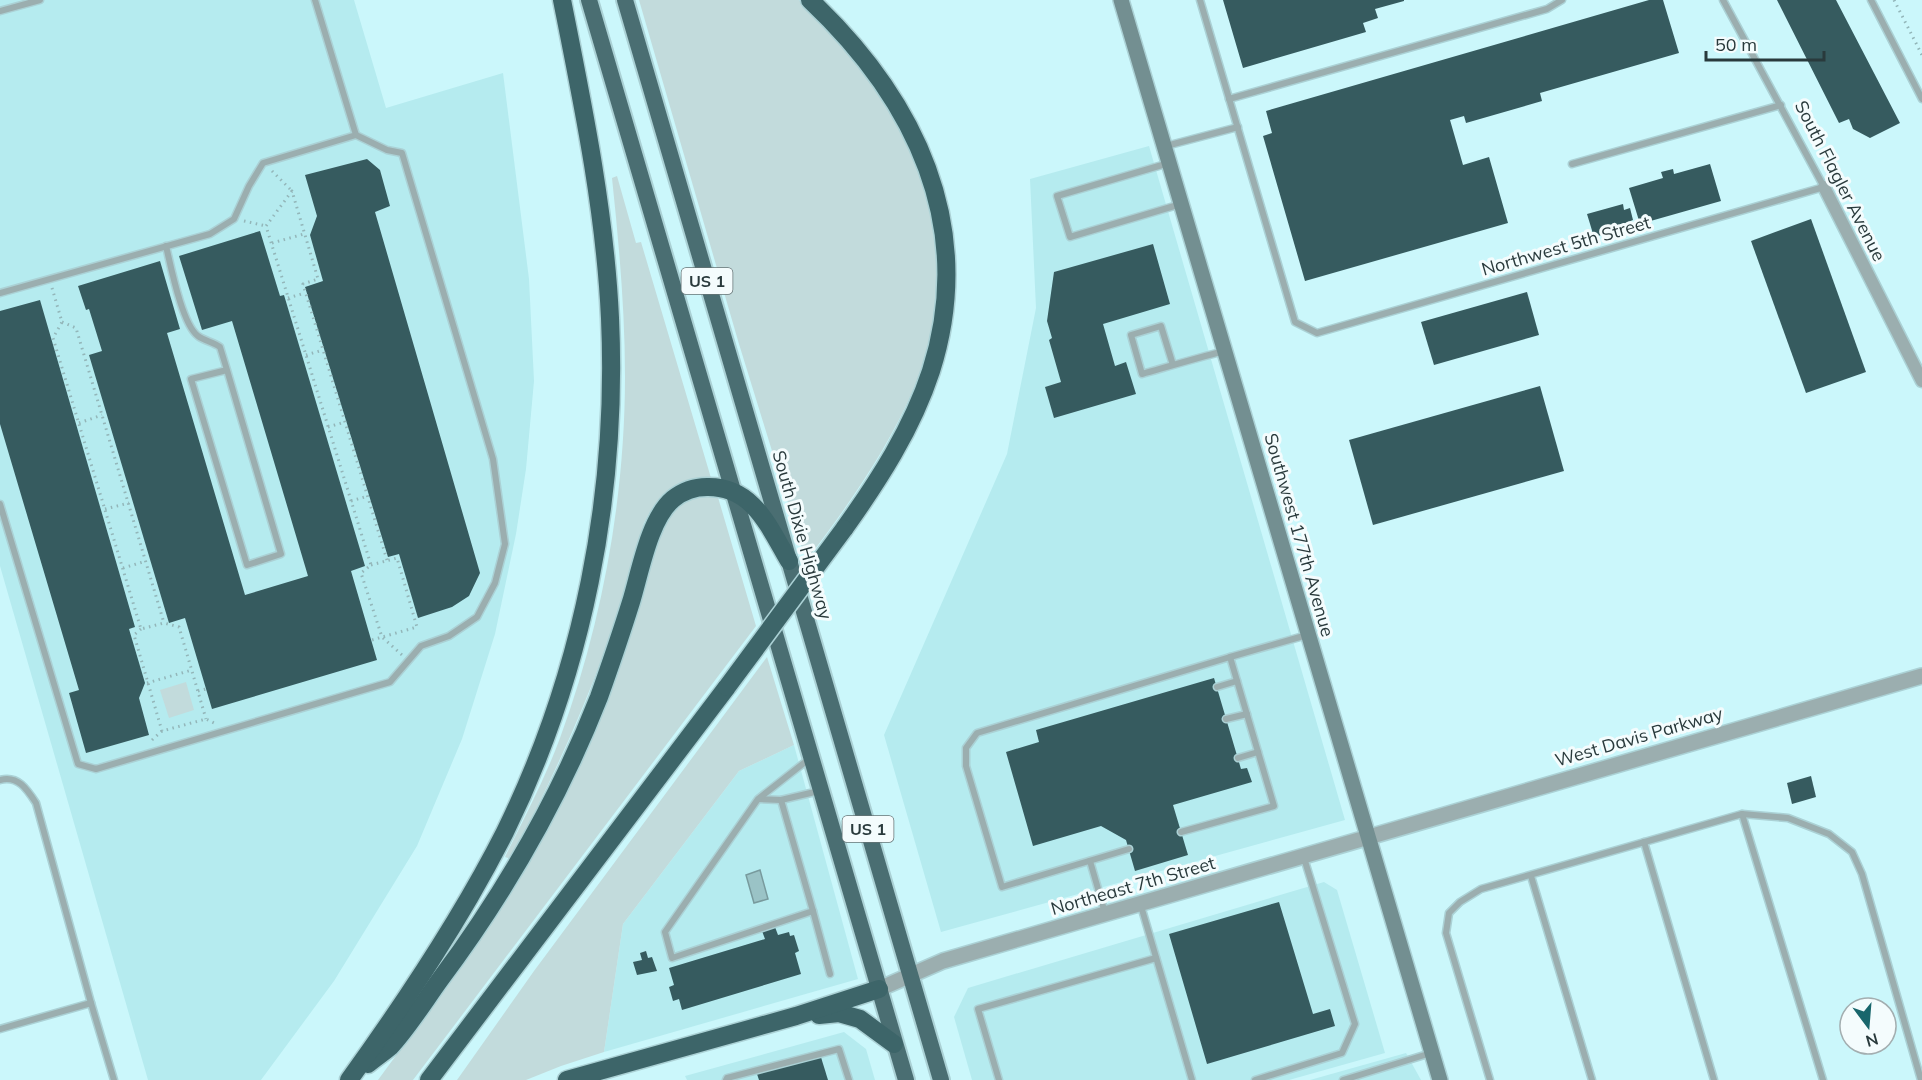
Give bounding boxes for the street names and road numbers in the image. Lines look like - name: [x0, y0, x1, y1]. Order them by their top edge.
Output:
- street label: South Flagler Avenue: [1790, 96, 1891, 265]
- street label: Northwest 5th Street: [1479, 210, 1653, 281]
- road number: US 1: [682, 268, 732, 294]
- street label: Southwest 177th Avenue: [1259, 431, 1340, 639]
- street label: South Dixie Highway: [767, 448, 838, 622]
- street label: West Davis Parkway: [1552, 701, 1726, 771]
- road number: US 1: [842, 816, 894, 842]
- street label: Northeast 7th Street: [1048, 851, 1218, 920]

